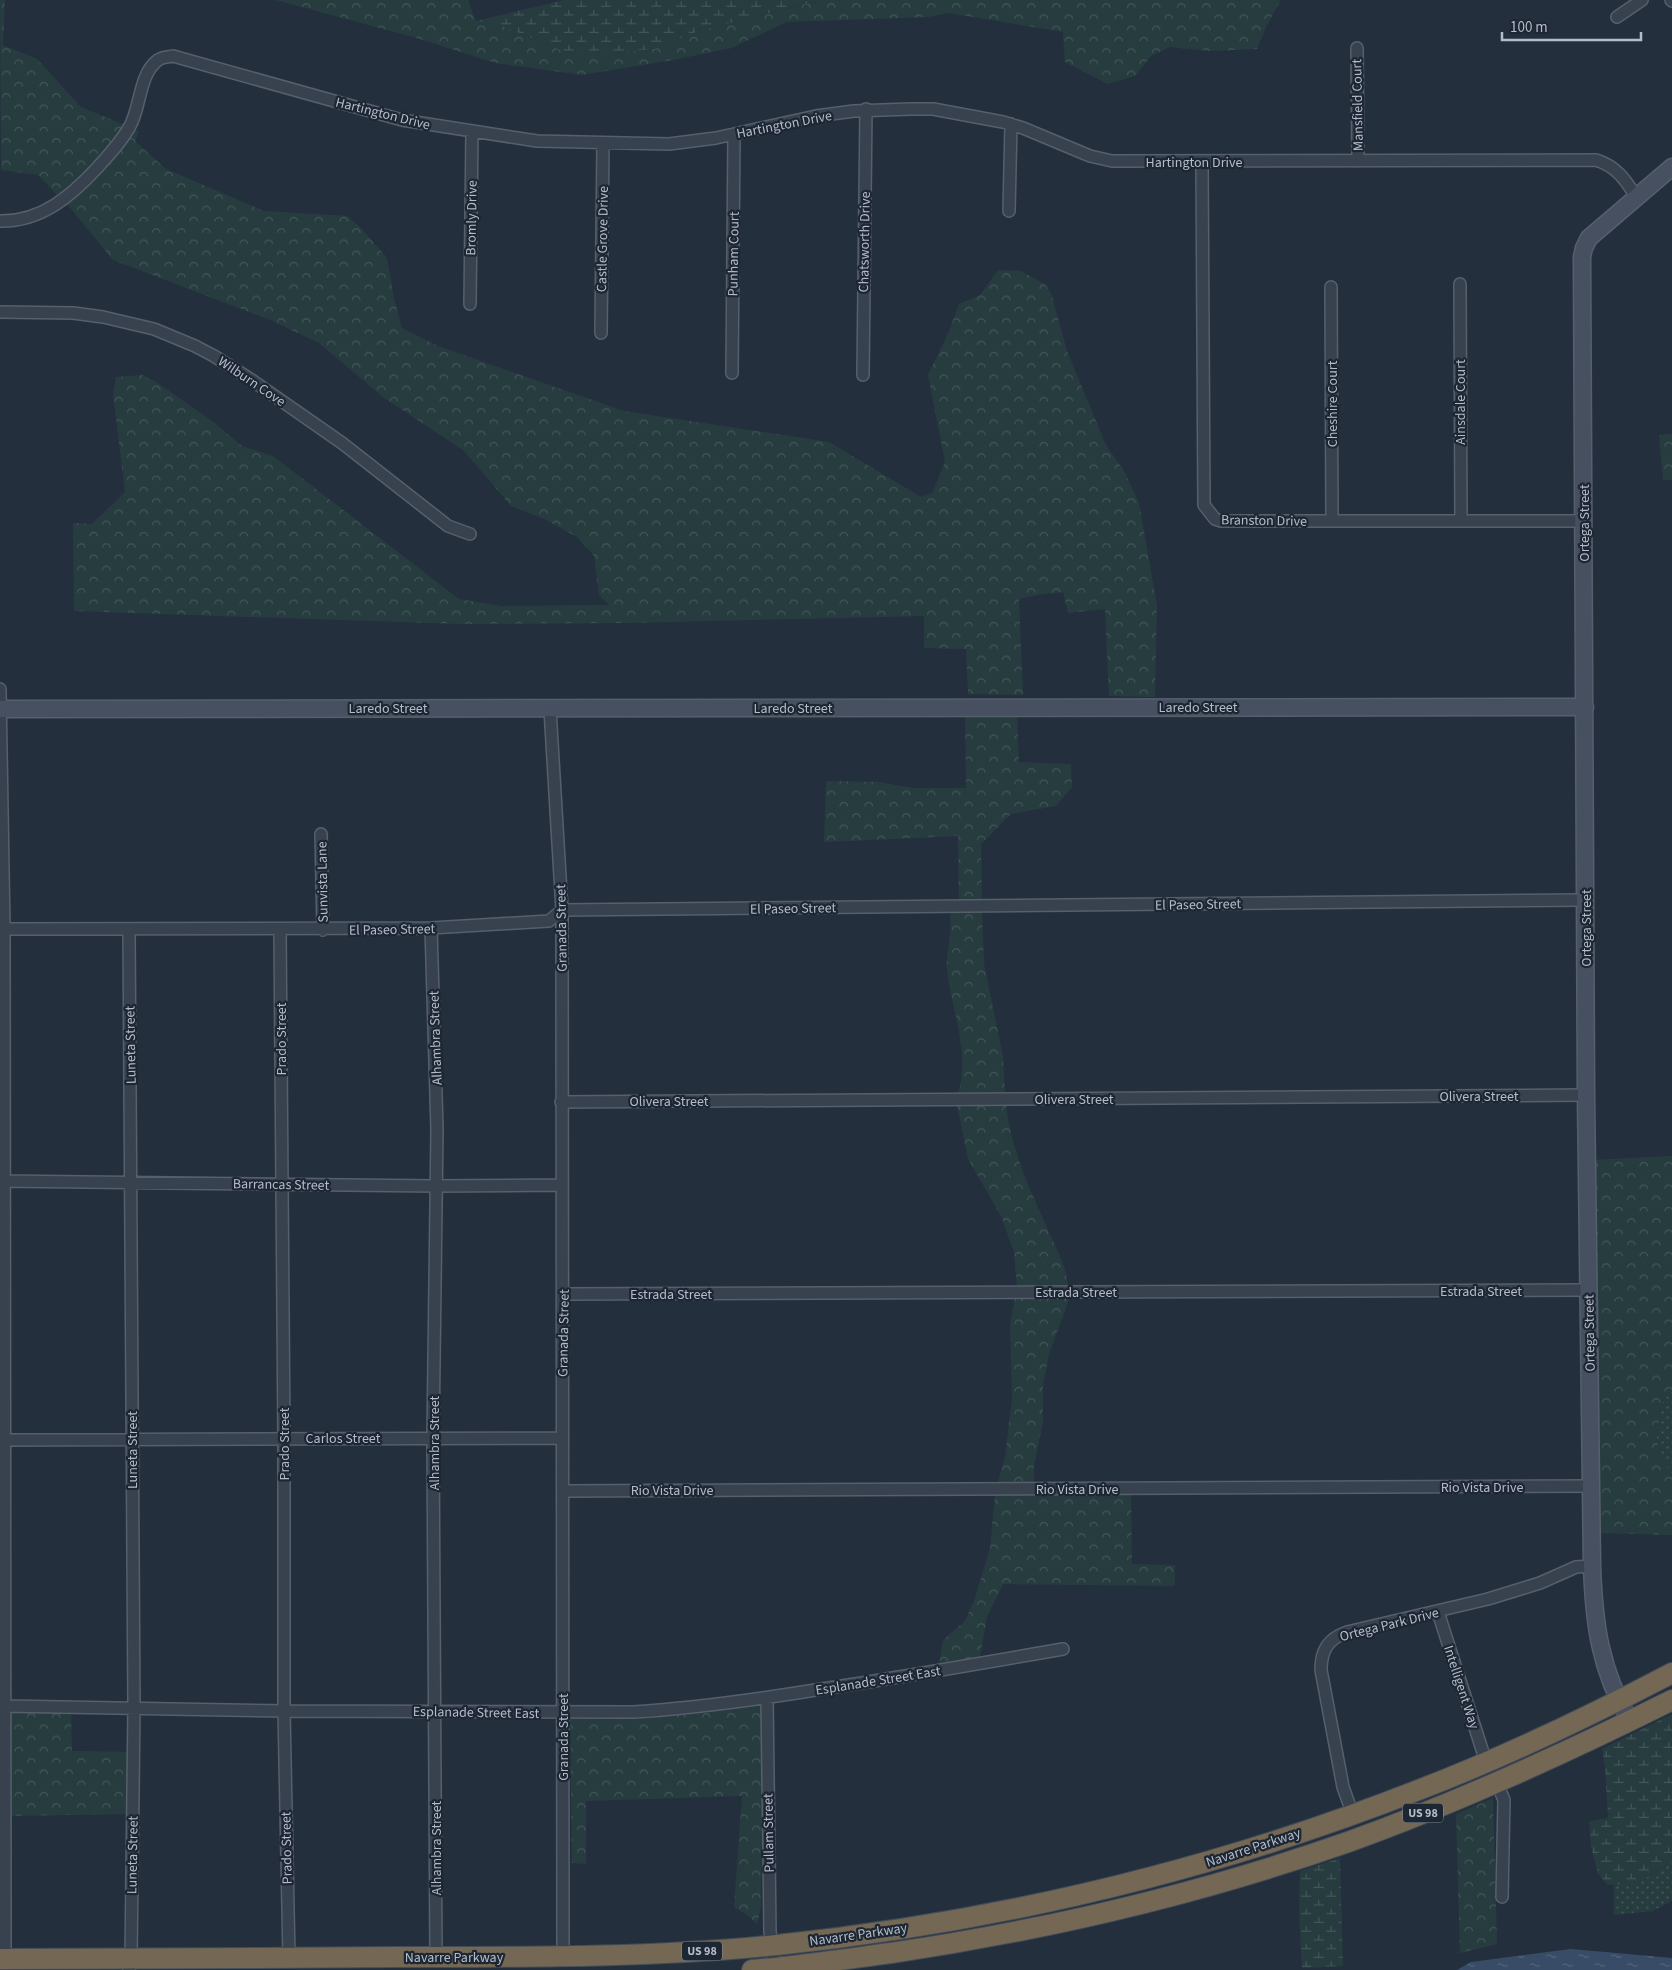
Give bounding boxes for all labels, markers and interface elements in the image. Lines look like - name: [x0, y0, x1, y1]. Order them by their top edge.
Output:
- scale bar: [1502, 10, 1641, 42]
- text: 100 m: [1510, 17, 1548, 38]
- street label: Mansfield Court: [1347, 58, 1369, 151]
- street label: Hartington Drive: [333, 93, 432, 135]
- street label: Hartington Drive: [735, 106, 834, 144]
- street label: Hartington Drive: [1146, 153, 1242, 173]
- street label: Bromly Drive: [461, 180, 483, 256]
- street label: Castle Grove Drive: [592, 186, 614, 292]
- street label: Chatsworth Drive: [854, 191, 876, 293]
- street label: Punham Court: [723, 211, 745, 297]
- street label: Wilburn Cove: [214, 352, 289, 412]
- street label: Ainsdale Court: [1451, 359, 1471, 445]
- street label: Cheshire Court: [1323, 360, 1343, 447]
- street label: Ortega Street: [1575, 484, 1595, 562]
- street label: Branston Drive: [1221, 510, 1307, 532]
- street label: Laredo Street: [1159, 698, 1238, 718]
- street label: Laredo Street: [349, 699, 428, 719]
- street label: Laredo Street: [754, 699, 833, 719]
- street label: Sunvista Lane: [312, 841, 334, 923]
- street label: Granada Street: [551, 884, 573, 972]
- street label: Ortega Street: [1577, 889, 1597, 967]
- street label: El Paseo Street: [1155, 894, 1242, 916]
- street label: El Paseo Street: [750, 898, 837, 920]
- street label: El Paseo Street: [349, 919, 436, 941]
- street label: Alhambra Street: [424, 990, 448, 1086]
- street label: Prado Street: [272, 1002, 292, 1075]
- street label: Luneta Street: [120, 1005, 142, 1084]
- street label: Olivera Street: [1439, 1087, 1519, 1107]
- street label: Olivera Street: [1034, 1090, 1114, 1110]
- street label: Olivera Street: [629, 1092, 709, 1112]
- street label: Barrancas Street: [233, 1174, 330, 1196]
- street label: Estrada Street: [1440, 1282, 1522, 1302]
- street label: Estrada Street: [1035, 1283, 1117, 1303]
- street label: Estrada Street: [630, 1285, 712, 1305]
- street label: Granada Street: [553, 1289, 575, 1377]
- street label: Ortega Street: [1579, 1294, 1601, 1372]
- street label: Alhambra Street: [425, 1395, 445, 1490]
- street label: Prado Street: [275, 1407, 295, 1480]
- street label: Luneta Street: [123, 1411, 143, 1489]
- street label: Carlos Street: [306, 1429, 381, 1449]
- street label: Rio Vista Drive: [1441, 1478, 1523, 1498]
- street label: Rio Vista Drive: [1036, 1480, 1118, 1500]
- street label: Rio Vista Drive: [631, 1481, 713, 1501]
- street label: Ortega Park Drive: [1338, 1603, 1441, 1647]
- street label: Intelligent Way: [1438, 1643, 1484, 1732]
- street label: Esplanade Street East: [814, 1661, 942, 1701]
- street label: Granada Street: [554, 1693, 574, 1781]
- street label: Esplanade Street East: [413, 1702, 540, 1724]
- street label: Pullam Street: [758, 1793, 780, 1873]
- street label: Alhambra Street: [427, 1800, 447, 1895]
- road number: US 98: [1403, 1804, 1443, 1822]
- street label: Prado Street: [276, 1811, 298, 1885]
- street label: Luneta Street: [122, 1816, 144, 1894]
- street label: Navarre Parkway: [1203, 1823, 1304, 1873]
- street label: Navarre Parkway: [808, 1918, 909, 1952]
- road number: US 98: [682, 1942, 722, 1960]
- street label: Navarre Parkway: [405, 1948, 504, 1968]

